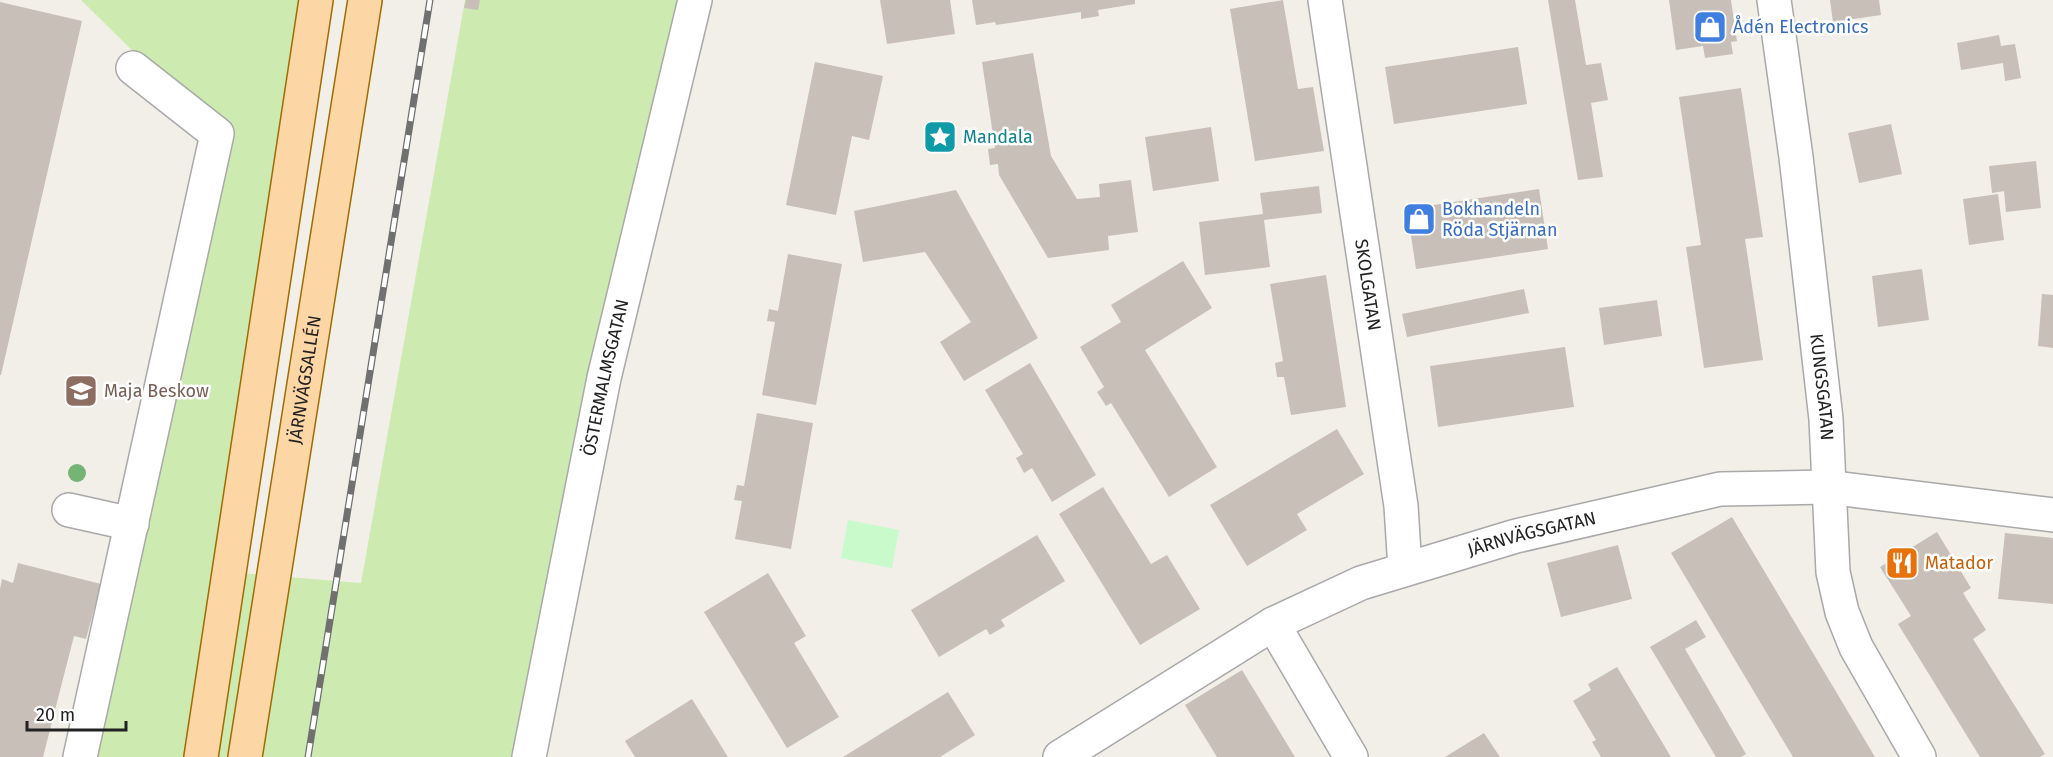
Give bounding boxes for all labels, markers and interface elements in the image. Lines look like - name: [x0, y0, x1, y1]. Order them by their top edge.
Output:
- shop icon: Ådén Electronics: [1692, 9, 1728, 45]
- place label: Ådén Electronics: [1733, 15, 1868, 38]
- place icon: Mandala: [922, 119, 958, 155]
- place label: Mandala: [963, 126, 1033, 148]
- place label: Bokhandeln Röda Stjärnan: [1442, 198, 1557, 241]
- shop icon: Bokhandeln Röda Stjärnan: [1401, 201, 1437, 237]
- street label: SKOLGATAN: [1350, 237, 1386, 332]
- street label: ÖSTERMALMSGATAN: [578, 297, 634, 458]
- street label: JÄRNVÄGSALLÉN: [284, 314, 326, 446]
- street label: KUNGSGATAN: [1805, 332, 1838, 441]
- school or university icon: Maja Beskow: [63, 373, 99, 409]
- place label: Maja Beskow: [104, 380, 209, 402]
- street label: JÄRNVÄGSGATAN: [1465, 507, 1598, 561]
- restaurant icon: Matador: [1884, 545, 1920, 581]
- place label: Matador: [1925, 552, 1993, 574]
- scale bar: [27, 694, 126, 732]
- text: 20 m: [36, 704, 75, 726]

